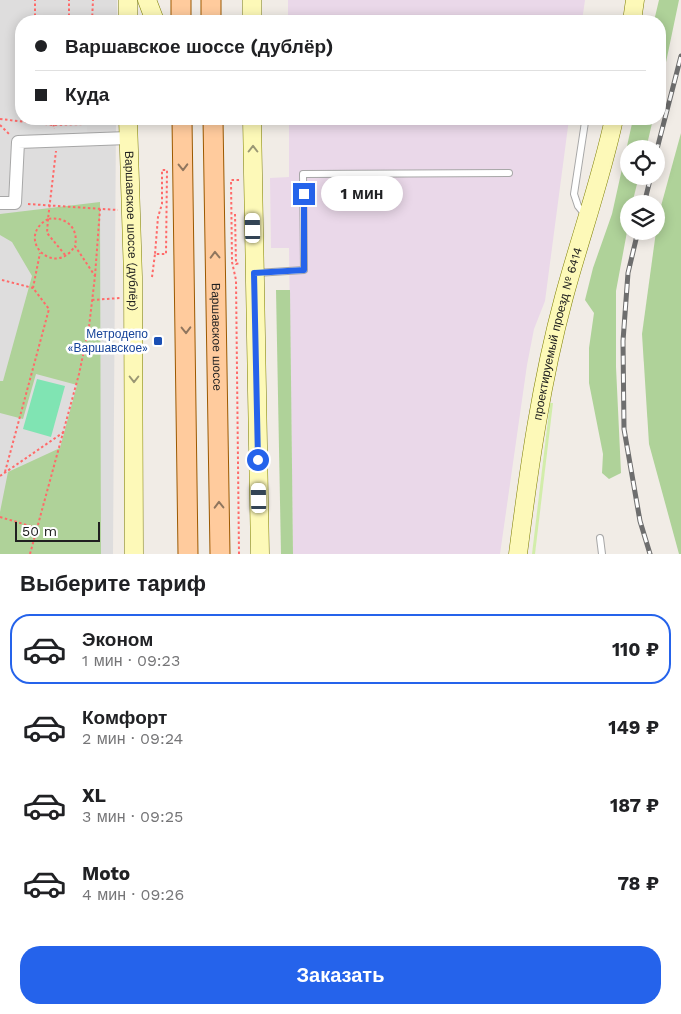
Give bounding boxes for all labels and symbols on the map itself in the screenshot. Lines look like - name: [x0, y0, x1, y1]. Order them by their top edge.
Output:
- one-way arrow: [248, 145, 258, 153]
- street label: Варшавское шоссе (дублёр): [122, 151, 140, 311]
- one-way arrow: [178, 164, 188, 172]
- callout: 1 мин: [322, 176, 404, 212]
- route end: [293, 183, 315, 205]
- car: [245, 213, 260, 243]
- street label: проектируемый проезд № 6414: [530, 246, 585, 421]
- one-way arrow: [210, 251, 220, 259]
- street label: Варшавское шоссе: [209, 283, 224, 391]
- one-way arrow: [181, 326, 191, 334]
- place label: Метродепо «Варшавское»: [68, 327, 148, 355]
- marker: Метродепо «Варшавское»: [152, 335, 164, 347]
- one-way arrow: [129, 376, 139, 384]
- route start: [247, 449, 269, 471]
- car: [251, 483, 266, 513]
- one-way arrow: [214, 501, 224, 509]
- scale bar: [15, 519, 100, 542]

